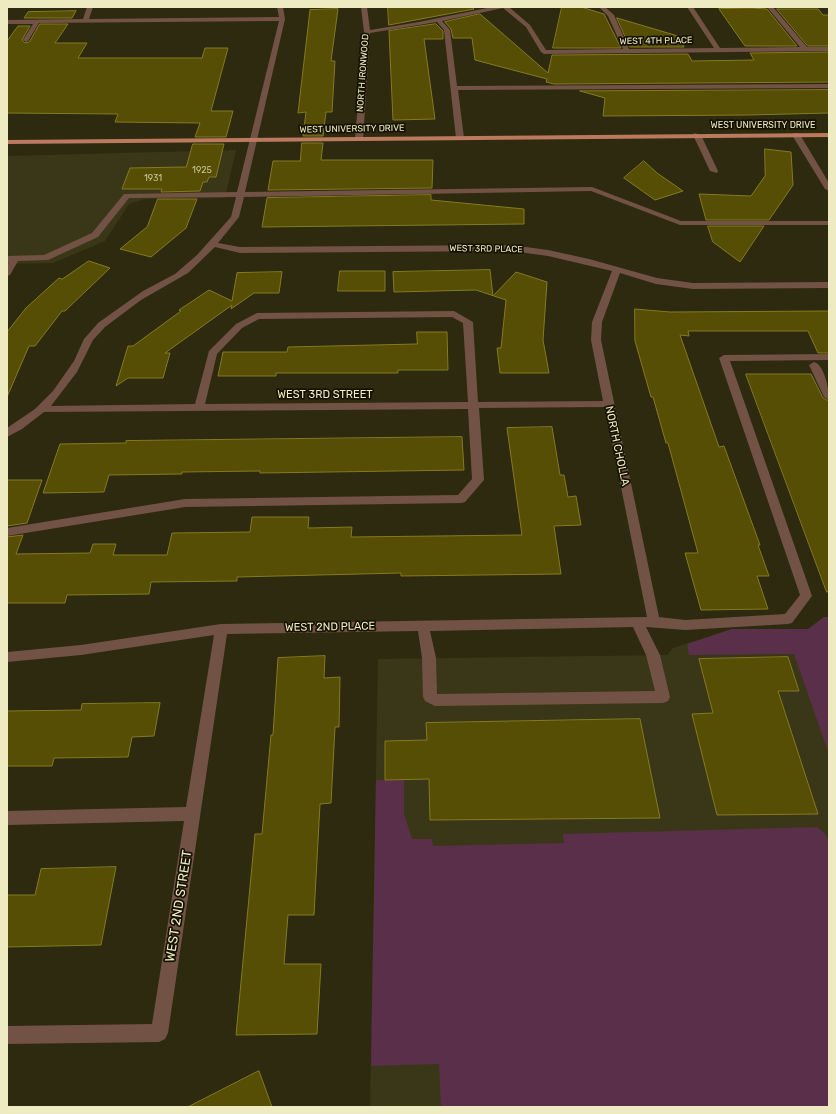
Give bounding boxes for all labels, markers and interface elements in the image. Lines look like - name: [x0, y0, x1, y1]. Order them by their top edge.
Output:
- street label: NORTH IRONWOOD: [355, 34, 371, 112]
- street label: WEST 4TH PLACE: [619, 35, 693, 47]
- street label: WEST UNIVERSITY DRIVE: [710, 120, 816, 130]
- street label: WEST UNIVERSITY DRIVE: [299, 123, 405, 135]
- house number: 1925: [192, 165, 212, 175]
- house number: 1931: [144, 173, 162, 183]
- street label: WEST 3RD PLACE: [449, 243, 523, 255]
- street label: WEST 3RD STREET: [277, 388, 373, 402]
- street label: NORTH CHOLLA: [602, 405, 632, 487]
- street label: WEST 2ND PLACE: [285, 620, 375, 634]
- street label: WEST 2ND STREET: [162, 849, 196, 963]

